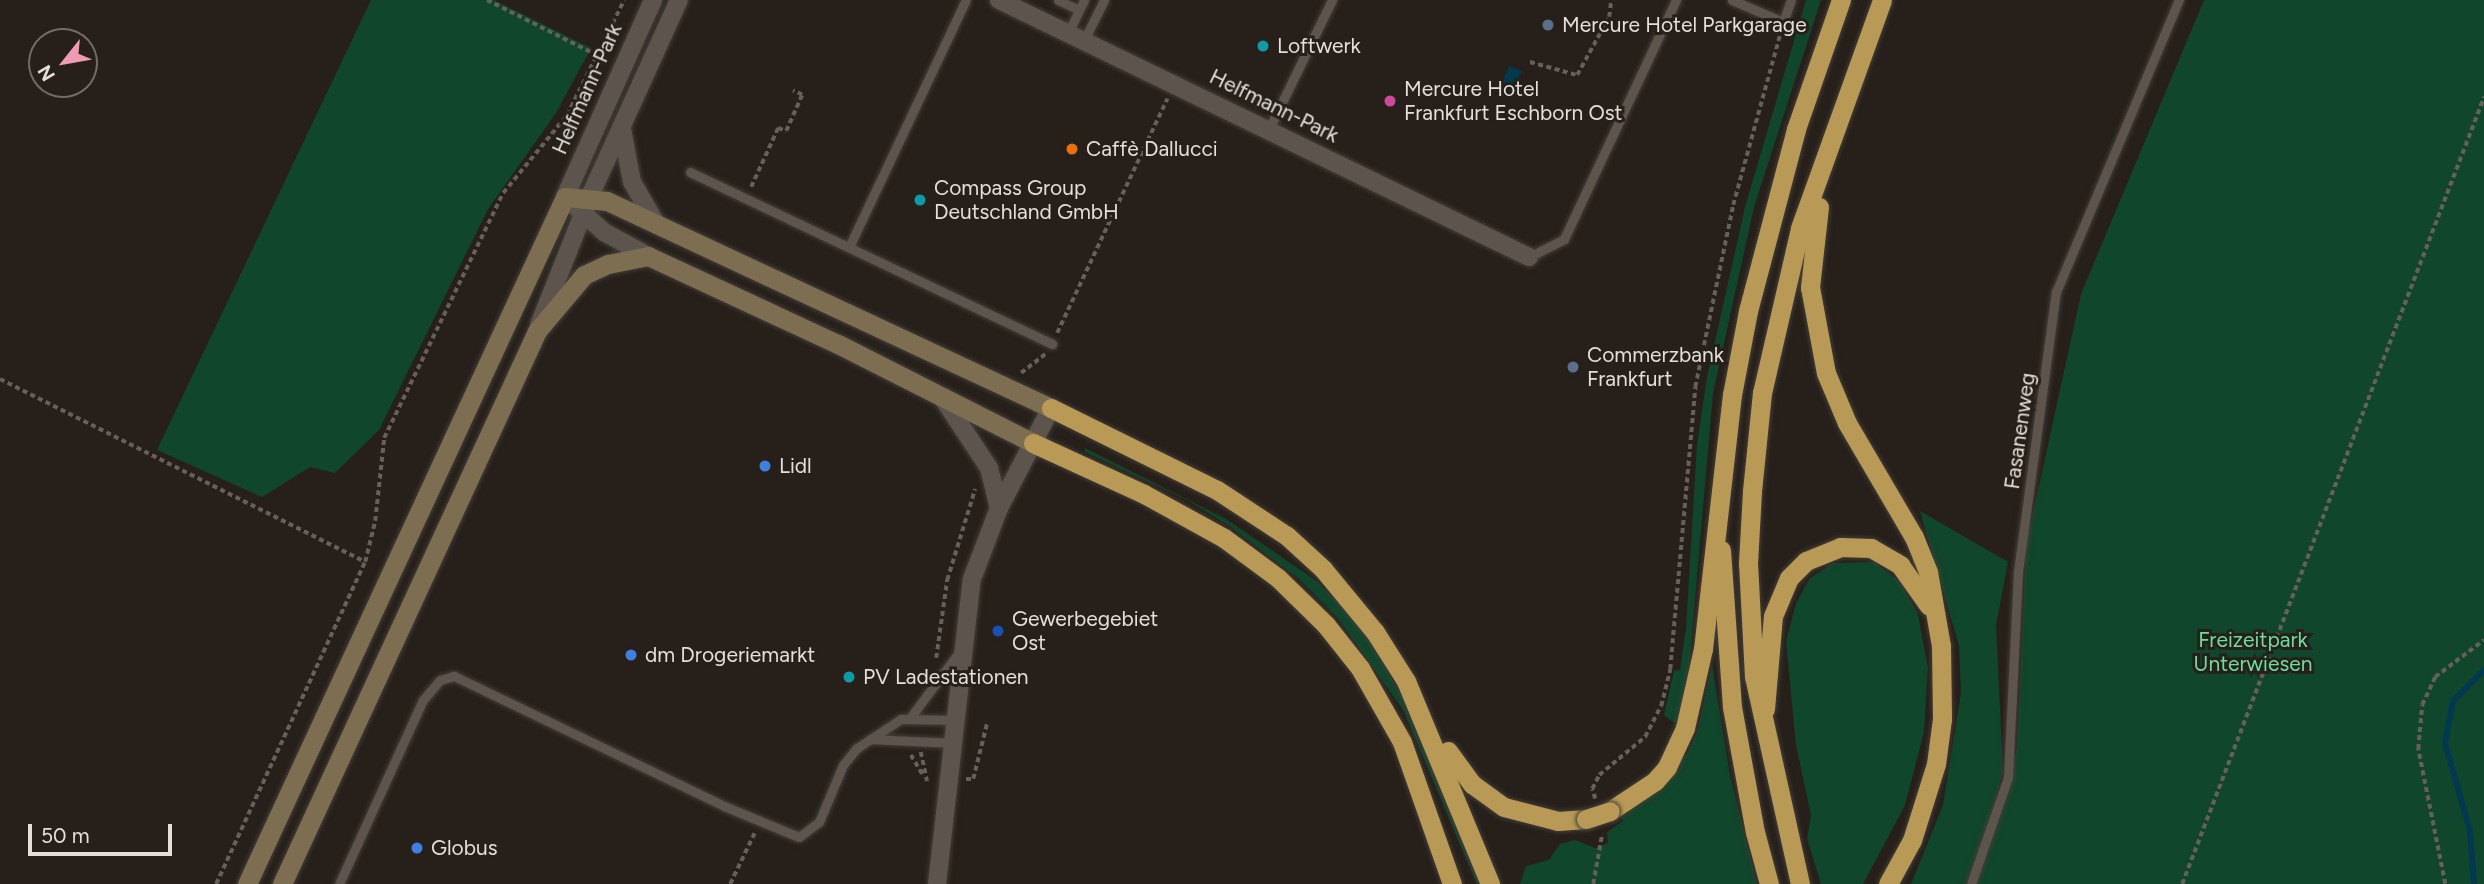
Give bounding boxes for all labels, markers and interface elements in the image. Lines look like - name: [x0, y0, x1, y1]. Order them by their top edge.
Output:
- place label: Mercure Hotel Parkgarage: [1562, 12, 1807, 38]
- marker: Mercure Hotel Parkgarage: [1540, 17, 1556, 33]
- street label: Helfmann-Park: [547, 20, 627, 158]
- north arrow: [28, 28, 98, 98]
- place label: Loftwerk: [1277, 33, 1361, 59]
- marker: Loftwerk: [1255, 38, 1271, 54]
- text: N: [33, 61, 60, 85]
- street label: Helfmann-Park: [1205, 64, 1343, 148]
- place label: Mercure Hotel Frankfurt Eschborn Ost: [1404, 76, 1622, 126]
- marker: Mercure Hotel Frankfurt Eschborn Ost: [1382, 93, 1398, 109]
- place label: Caffè Dallucci: [1086, 136, 1218, 162]
- marker: Caffè Dallucci: [1064, 141, 1080, 157]
- place label: Compass Group Deutschland GmbH: [934, 175, 1119, 225]
- marker: Compass Group Deutschland GmbH: [912, 192, 928, 208]
- place label: Commerzbank Frankfurt: [1587, 342, 1724, 392]
- marker: Commerzbank Frankfurt: [1565, 359, 1581, 375]
- street label: Fasanenweg: [1999, 371, 2041, 491]
- place label: Lidl: [779, 453, 812, 479]
- marker: Lidl: [757, 458, 773, 474]
- place label: Gewerbegebiet Ost: [1012, 606, 1158, 656]
- marker: Gewerbegebiet Ost: [990, 623, 1006, 639]
- park label: Freizeitpark Unterwiesen: [2194, 627, 2312, 677]
- place label: dm Drogeriemarkt: [645, 642, 815, 668]
- marker: dm Drogeriemarkt: [623, 647, 639, 663]
- place label: PV Ladestationen: [863, 664, 1029, 690]
- marker: PV Ladestationen: [841, 669, 857, 685]
- scale bar: [32, 810, 175, 854]
- text: 50 m: [41, 823, 90, 848]
- place label: Globus: [431, 835, 498, 861]
- marker: Globus: [409, 840, 425, 856]

